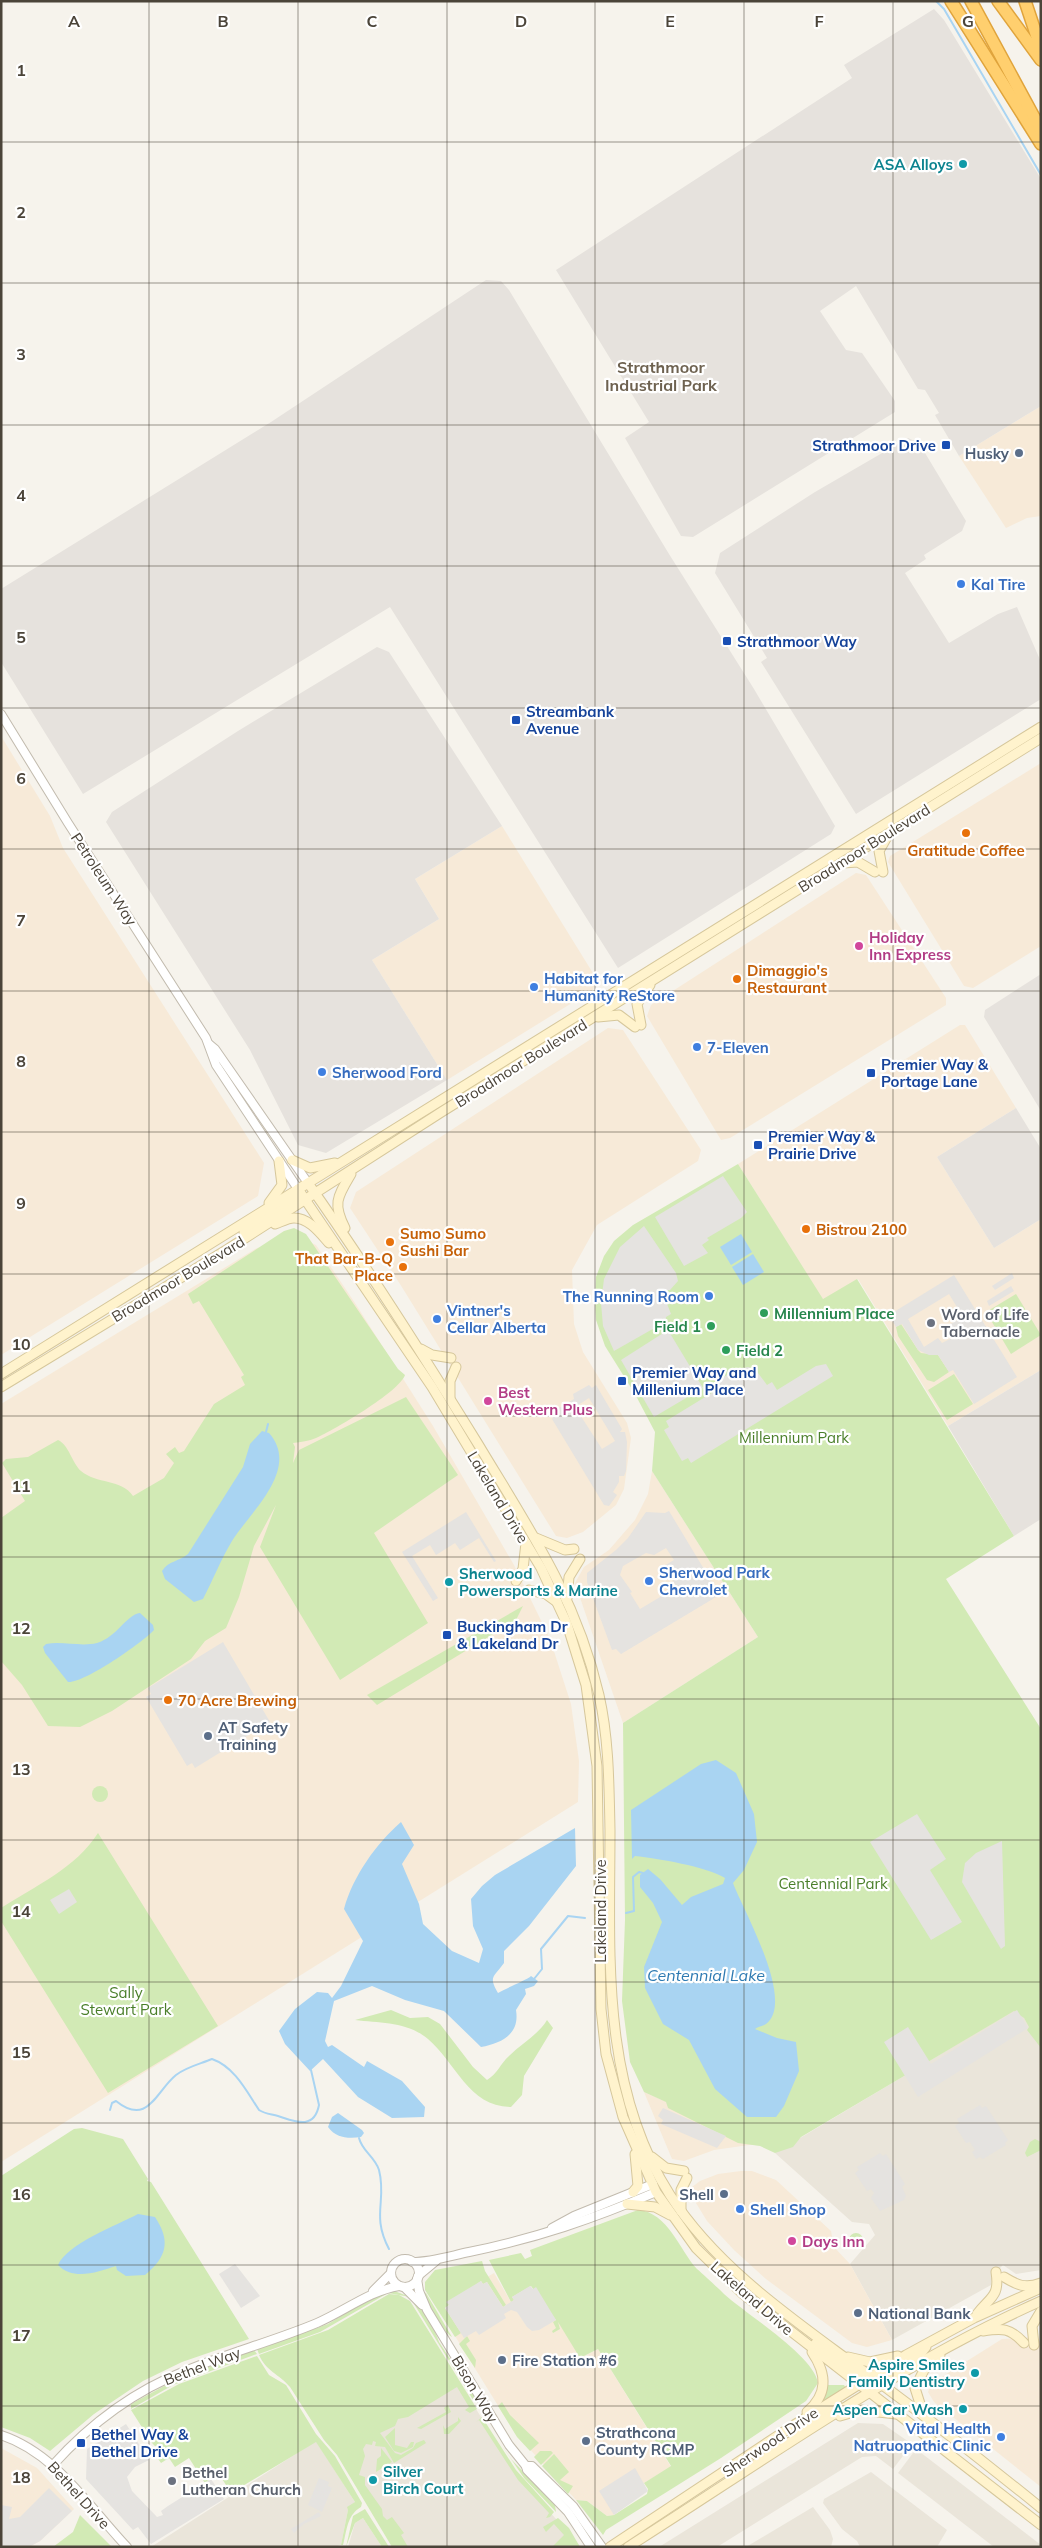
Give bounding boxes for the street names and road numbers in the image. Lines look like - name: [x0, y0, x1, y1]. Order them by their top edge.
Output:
- street label: Broadmoor Boulevard: [795, 800, 933, 896]
- street label: Petroleum Way: [67, 829, 141, 929]
- street label: Broadmoor Boulevard: [452, 1015, 590, 1111]
- street label: Broadmoor Boulevard: [108, 1232, 248, 1326]
- street label: Lakeland Drive: [463, 1448, 533, 1546]
- street label: Lakeland Drive: [591, 1859, 610, 1963]
- street label: Lakeland Drive: [707, 2257, 797, 2339]
- street label: Bethel Way: [161, 2343, 243, 2389]
- street label: Bison Way: [447, 2352, 503, 2426]
- street label: Sherwood Drive: [719, 2403, 821, 2481]
- street label: Bethel Drive: [44, 2457, 114, 2533]

